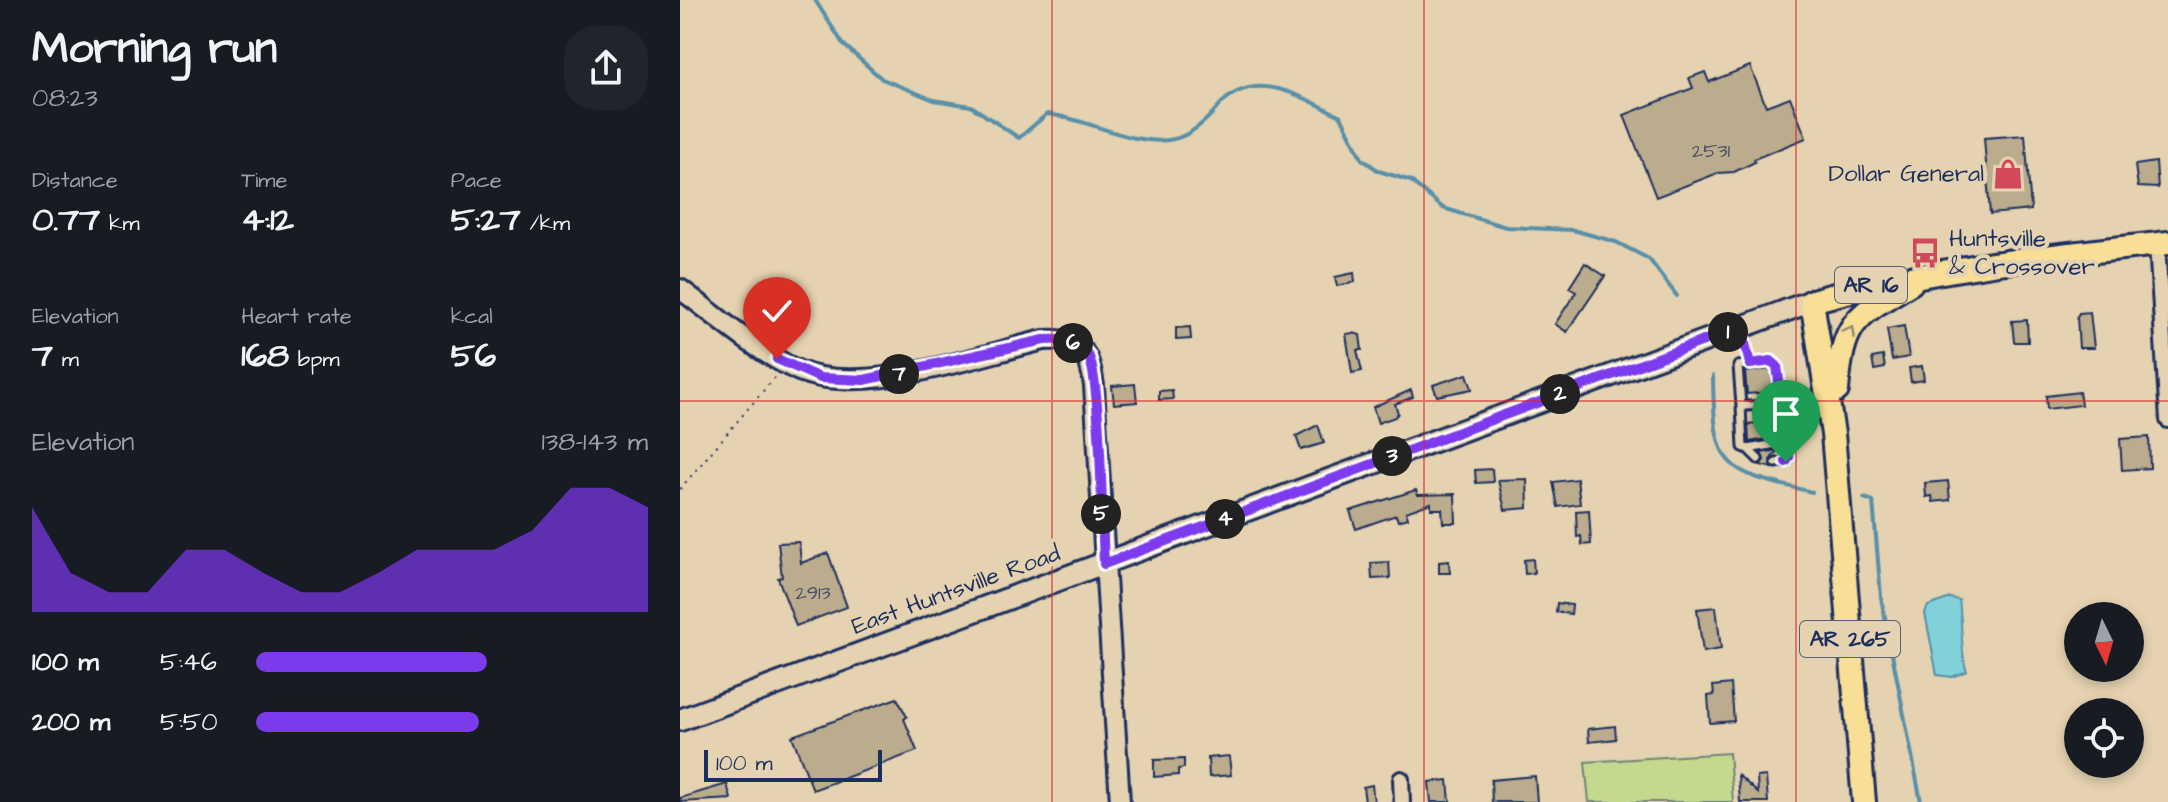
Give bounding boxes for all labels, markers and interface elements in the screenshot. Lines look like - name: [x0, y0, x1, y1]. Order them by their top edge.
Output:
- text: Morning run: [32, 19, 277, 80]
- button: share: [564, 26, 648, 110]
- text: 08:23: [32, 80, 98, 116]
- house number: 2531: [1692, 137, 1731, 165]
- place label: Dollar General: [1829, 157, 1984, 191]
- shop icon: Dollar General: [1991, 157, 2025, 191]
- text: Distance: [32, 165, 118, 196]
- text: Time: [241, 165, 287, 196]
- text: Pace: [451, 165, 502, 196]
- text: 0.77: [32, 196, 100, 244]
- text: 4:12: [241, 196, 294, 244]
- text: 5:27: [451, 196, 521, 244]
- text: km: [100, 208, 140, 239]
- text: /km: [521, 208, 570, 239]
- place label: Huntsville & Crossover: [1949, 222, 2095, 284]
- bus stop icon: Huntsville & Crossover: [1908, 236, 1942, 270]
- road number: AR 16: [1835, 267, 1907, 303]
- pin: [743, 277, 811, 359]
- icon: check: [755, 289, 799, 333]
- text: Elevation: [32, 301, 119, 332]
- text: Heart rate: [241, 301, 352, 332]
- text: kcal: [451, 301, 493, 332]
- pin: 1: [1708, 312, 1748, 352]
- text: 1: [1727, 316, 1729, 347]
- pin: 6: [1053, 323, 1093, 363]
- one-way arrow: [1840, 325, 1856, 340]
- text: 6: [1066, 327, 1080, 358]
- text: 7: [32, 332, 53, 380]
- text: 168: [241, 332, 289, 380]
- text: 56: [451, 332, 496, 380]
- text: m: [53, 344, 79, 375]
- text: bpm: [289, 344, 340, 375]
- pin: 7: [879, 354, 919, 394]
- text: 7: [892, 358, 906, 389]
- pin: 2: [1540, 374, 1580, 414]
- text: 2: [1554, 378, 1566, 409]
- pin: [1752, 380, 1820, 462]
- icon: arrive: [1764, 392, 1808, 436]
- text: Elevation: [32, 424, 134, 460]
- text: 138–143 m: [542, 424, 648, 460]
- pin: 3: [1372, 436, 1412, 476]
- text: 3: [1386, 440, 1398, 471]
- pin: 5: [1081, 494, 1121, 534]
- text: 5: [1093, 498, 1109, 529]
- pin: 4: [1205, 499, 1245, 539]
- text: 4: [1218, 503, 1232, 534]
- street label: East Huntsville Road: [847, 536, 1065, 644]
- house number: 2913: [795, 579, 831, 607]
- north arrow: [2064, 602, 2144, 682]
- map controls: [2064, 602, 2144, 778]
- road number: AR 265: [1800, 621, 1900, 657]
- text: 100 m: [32, 644, 99, 680]
- text: 5:46: [160, 644, 217, 680]
- button: locate: [2064, 698, 2144, 778]
- text: 200 m: [32, 704, 110, 740]
- text: 5:50: [160, 704, 218, 740]
- scale bar: [704, 746, 882, 782]
- text: 100 m: [716, 748, 773, 779]

